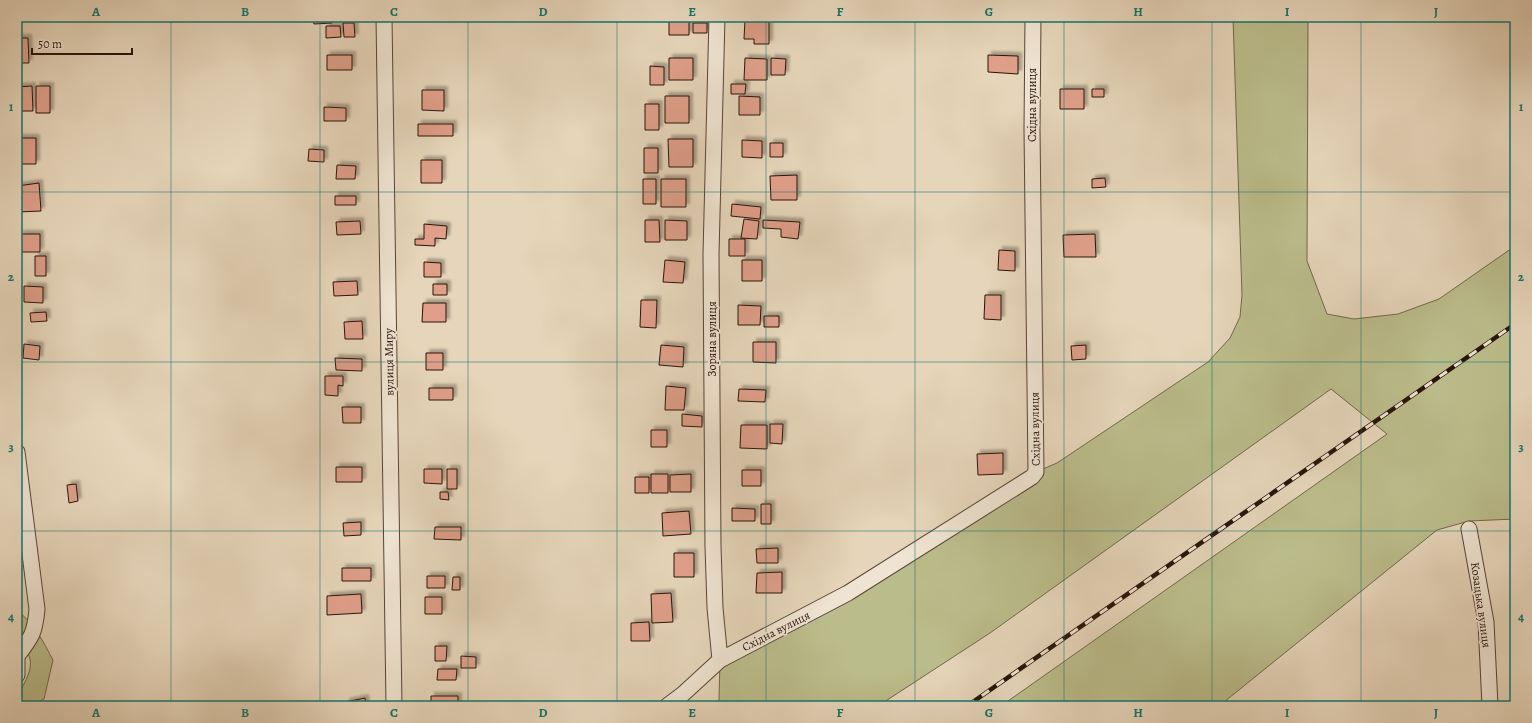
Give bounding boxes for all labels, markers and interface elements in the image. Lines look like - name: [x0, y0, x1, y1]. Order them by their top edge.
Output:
- text: A: [91, 3, 101, 20]
- text: B: [241, 3, 249, 20]
- text: C: [390, 3, 398, 20]
- text: D: [538, 3, 548, 20]
- text: E: [688, 3, 696, 20]
- text: F: [837, 3, 844, 20]
- text: G: [985, 3, 993, 20]
- text: H: [1133, 3, 1143, 20]
- text: I: [1285, 3, 1290, 20]
- text: J: [1434, 3, 1438, 20]
- scale bar: [32, 30, 132, 56]
- text: 50 m: [38, 36, 62, 52]
- street label: Східна вулиця: [1024, 68, 1040, 142]
- text: 1: [9, 98, 14, 115]
- text: 1: [1519, 98, 1524, 115]
- text: 2: [8, 268, 15, 285]
- text: 2: [1518, 268, 1525, 285]
- street label: Зоряна вулиця: [704, 301, 720, 377]
- street label: вулиця Миру: [380, 327, 398, 396]
- street label: Східна вулиця: [1026, 392, 1044, 466]
- text: 3: [8, 438, 14, 455]
- text: 3: [1518, 438, 1524, 455]
- street label: Козацька вулиця: [1467, 561, 1495, 649]
- street label: Східна вулиця: [739, 607, 813, 655]
- text: 4: [8, 608, 14, 625]
- text: 4: [1518, 608, 1524, 625]
- text: A: [91, 704, 101, 721]
- text: B: [241, 704, 249, 721]
- text: C: [390, 704, 398, 721]
- text: D: [538, 704, 548, 721]
- text: E: [688, 704, 696, 721]
- text: F: [837, 704, 844, 721]
- text: G: [985, 704, 993, 721]
- text: H: [1133, 704, 1143, 721]
- text: I: [1285, 704, 1290, 721]
- text: J: [1434, 704, 1438, 721]

